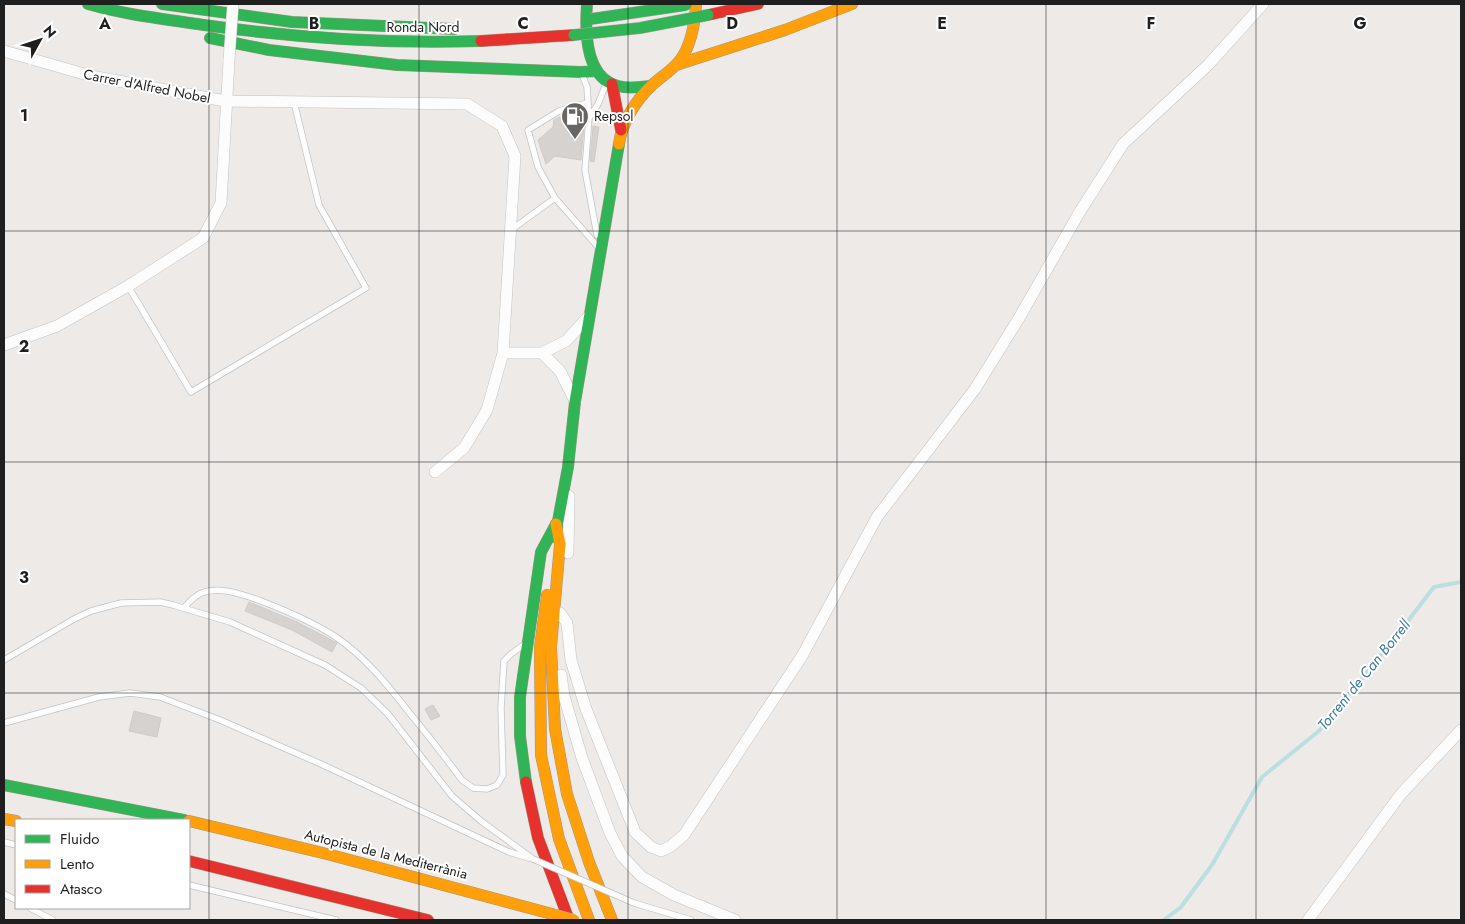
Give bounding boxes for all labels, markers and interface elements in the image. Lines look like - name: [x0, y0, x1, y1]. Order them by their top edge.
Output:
- text: A: [98, 12, 111, 35]
- text: B: [309, 12, 319, 35]
- text: C: [517, 12, 529, 35]
- text: D: [726, 12, 738, 35]
- text: E: [937, 12, 947, 35]
- text: F: [1147, 12, 1155, 35]
- text: G: [1353, 12, 1367, 35]
- north arrow: [15, 15, 65, 65]
- street label: Ronda Nord: [386, 17, 460, 37]
- text: N: [39, 21, 61, 42]
- street label: Carrer d'Alfred Nobel: [82, 64, 212, 108]
- fuel station icon: Repsol: [560, 101, 590, 140]
- text: 1: [20, 104, 28, 127]
- place label: Repsol: [594, 106, 634, 126]
- text: 2: [19, 335, 29, 358]
- text: 3: [19, 566, 29, 589]
- water label: Torrent de Can Borrell: [1312, 614, 1416, 735]
- legend: [15, 819, 190, 909]
- street label: Autopista de la Mediterrània: [302, 824, 470, 884]
- text: Fluido: [60, 828, 99, 850]
- text: Lento: [60, 853, 94, 875]
- text: Atasco: [60, 878, 102, 900]

